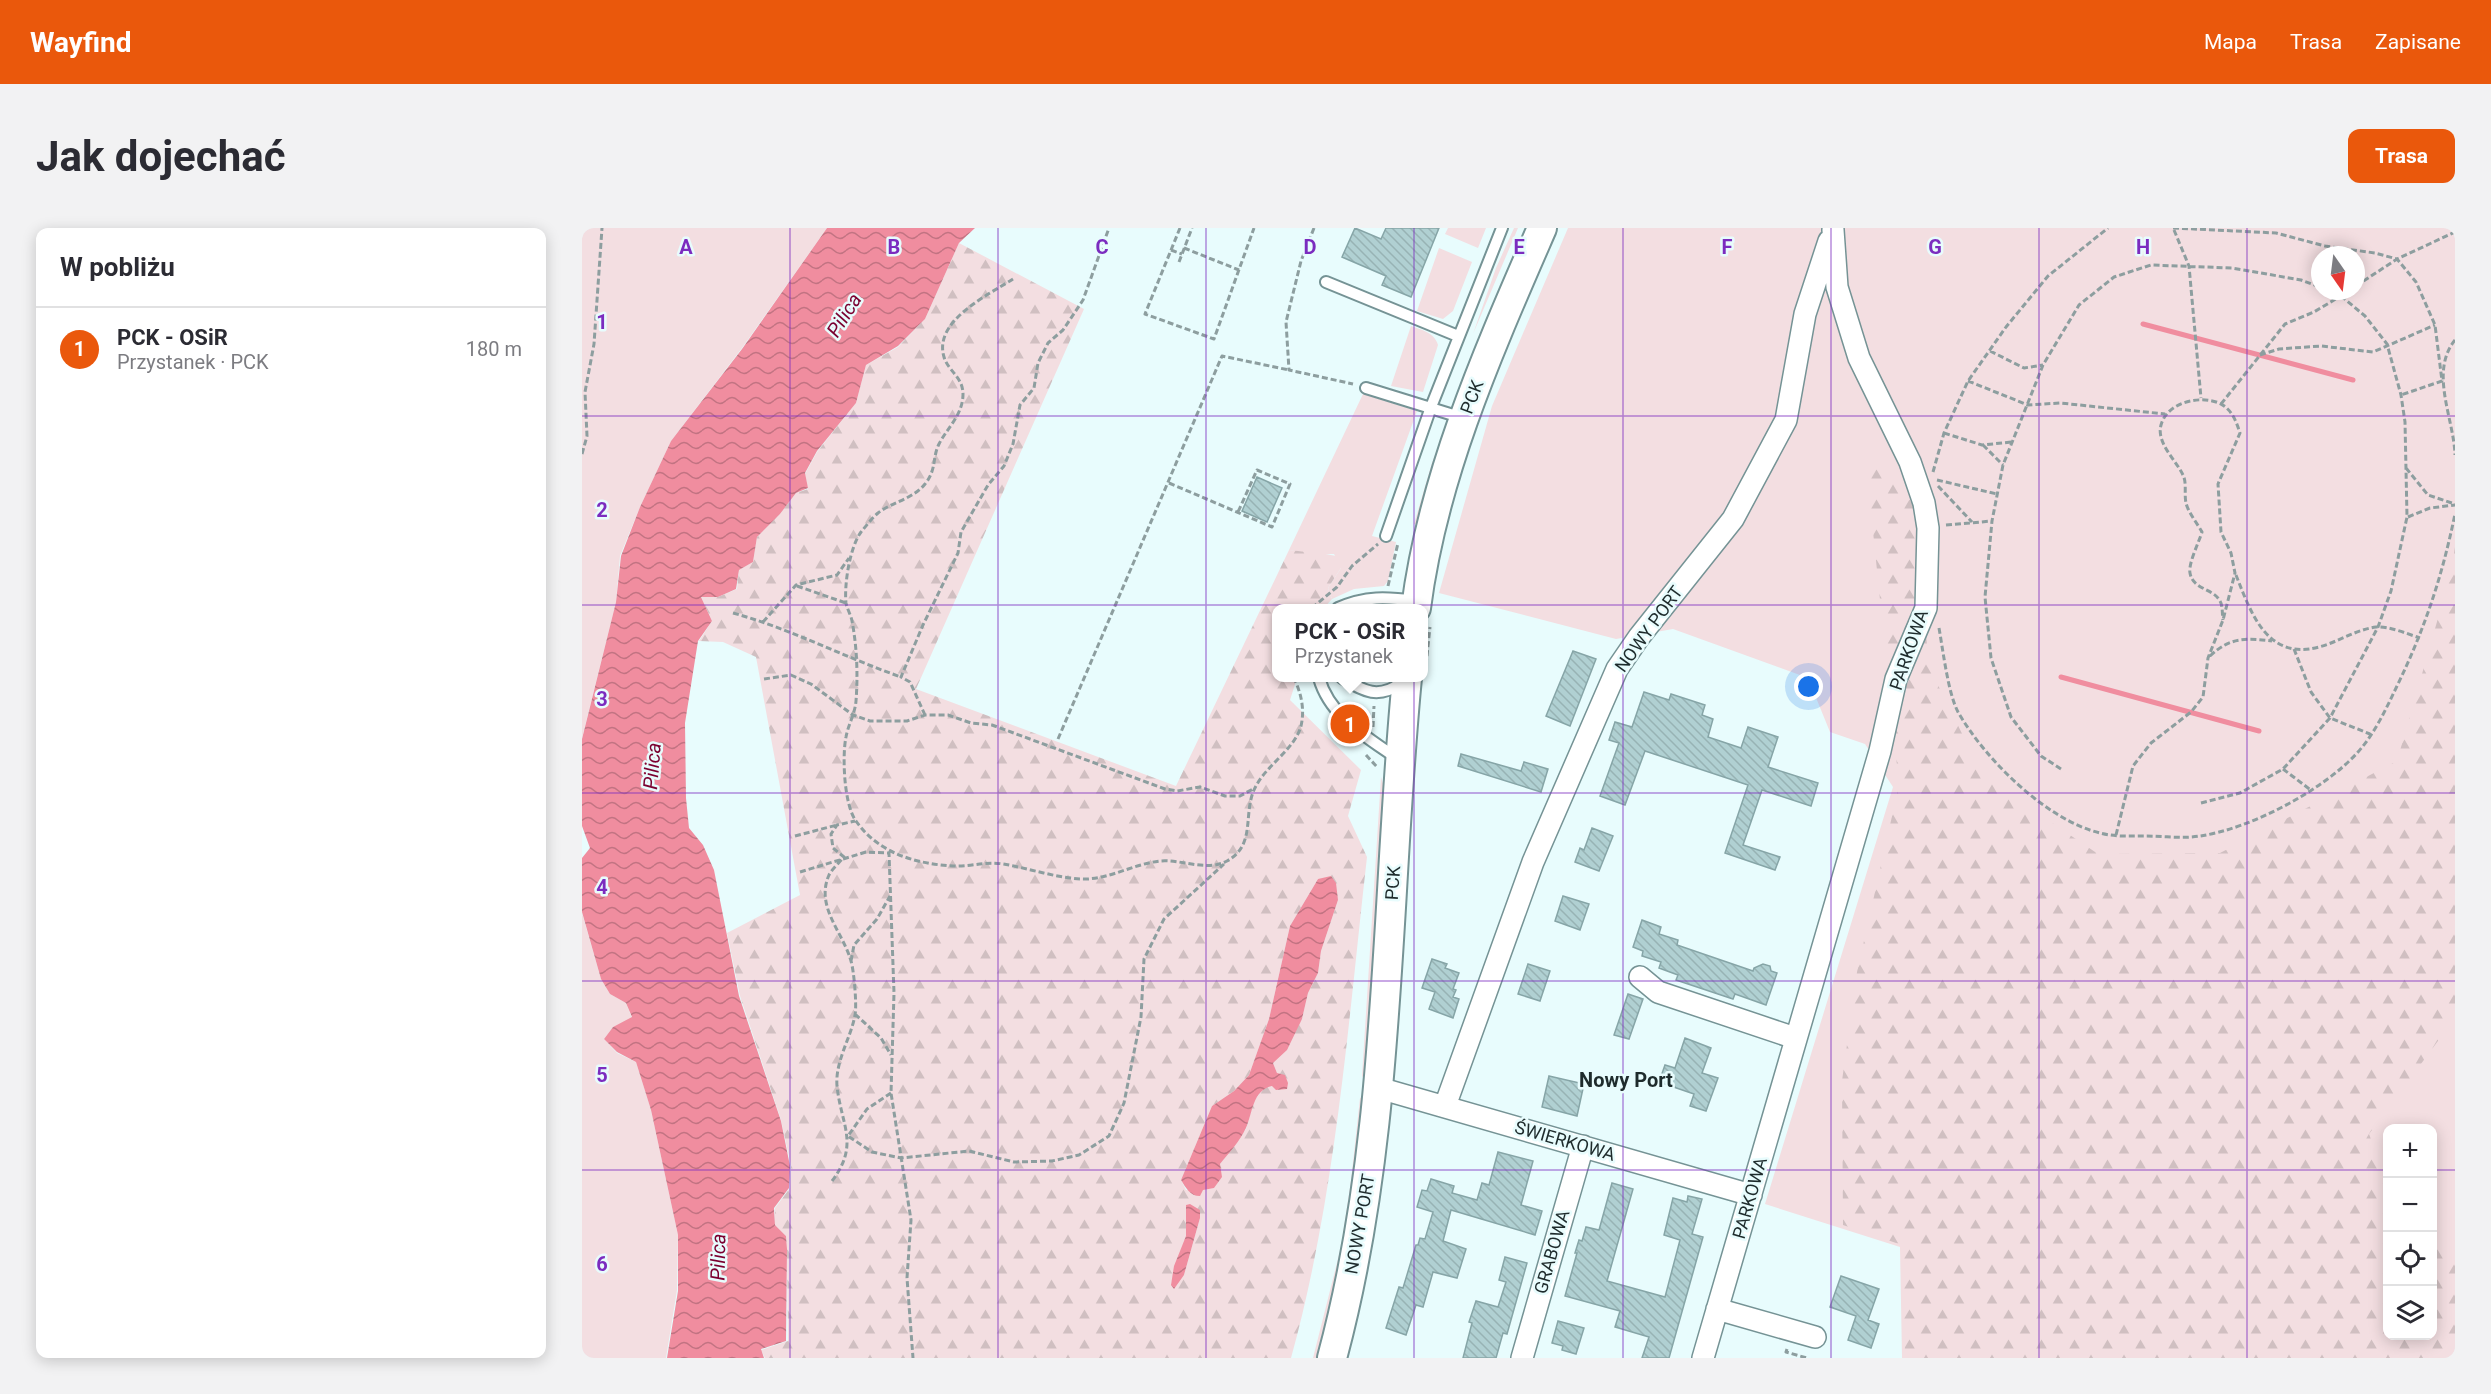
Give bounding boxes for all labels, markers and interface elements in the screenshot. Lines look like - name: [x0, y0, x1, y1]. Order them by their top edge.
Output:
- text: Wayfind: [30, 26, 131, 59]
- text: Mapa: [2204, 30, 2257, 54]
- text: Trasa: [2290, 30, 2342, 54]
- text: Zapisane: [2375, 30, 2461, 54]
- button: Trasa: [2348, 129, 2455, 183]
- text: Jak dojechać: [36, 132, 286, 181]
- text: A: [679, 235, 693, 259]
- text: B: [888, 235, 900, 259]
- text: C: [1095, 235, 1109, 259]
- text: D: [1304, 235, 1317, 259]
- text: E: [1513, 235, 1525, 259]
- text: F: [1722, 235, 1733, 259]
- text: G: [1928, 235, 1942, 259]
- text: H: [2136, 235, 2150, 259]
- north arrow: [2311, 246, 2365, 300]
- text: W pobliżu: [60, 252, 175, 282]
- water label: Pilica: [821, 289, 867, 341]
- text: 1: [596, 310, 608, 334]
- text: PCK - OSiR: [117, 325, 228, 350]
- text: 1: [74, 337, 85, 361]
- text: 180 m: [466, 337, 522, 361]
- text: Przystanek · PCK: [117, 350, 269, 374]
- street label: PCK: [1456, 376, 1488, 417]
- text: 2: [596, 498, 608, 522]
- street label: NOWY PORT: [1610, 581, 1687, 676]
- popup: [1272, 604, 1428, 682]
- street label: PARKOWA: [1885, 607, 1932, 693]
- text: PCK - OSiR: [1295, 619, 1405, 644]
- text: Przystanek: [1295, 644, 1393, 668]
- your location: [1794, 672, 1823, 701]
- text: 3: [596, 687, 608, 711]
- pin: 1: [1330, 702, 1370, 746]
- water label: Pilica: [638, 741, 666, 791]
- street label: PCK: [1381, 864, 1404, 901]
- text: 4: [596, 875, 608, 899]
- text: 5: [596, 1063, 608, 1087]
- district label: Nowy Port: [1579, 1068, 1673, 1092]
- street label: ŚWIERKOWA: [1512, 1116, 1618, 1165]
- map controls: [2383, 1124, 2437, 1340]
- button: +: [2383, 1124, 2437, 1178]
- street label: PARKOWA: [1728, 1154, 1771, 1241]
- street label: NOWY PORT: [1340, 1172, 1379, 1276]
- button: −: [2383, 1178, 2437, 1232]
- street label: GRABOWA: [1530, 1207, 1574, 1296]
- button: locate: [2383, 1232, 2437, 1286]
- water label: Pilica: [706, 1233, 730, 1281]
- text: 6: [596, 1252, 608, 1276]
- button: layers: [2383, 1286, 2437, 1340]

